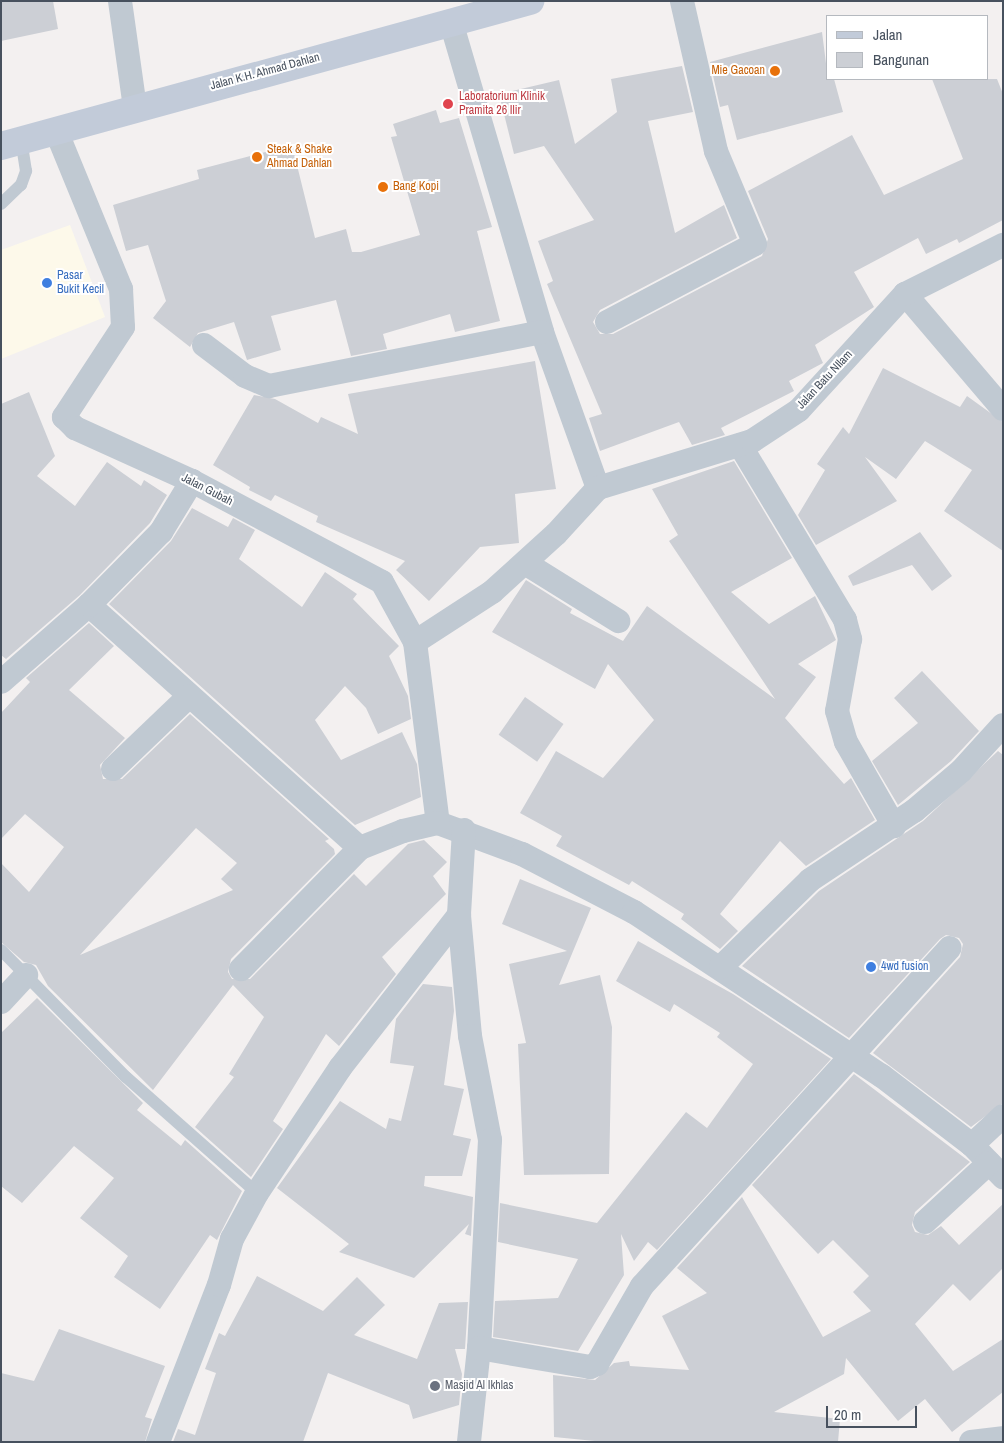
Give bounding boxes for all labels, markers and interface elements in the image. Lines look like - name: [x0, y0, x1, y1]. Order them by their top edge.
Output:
- legend: [826, 15, 989, 80]
- text: Jalan: [873, 24, 902, 45]
- text: Bangunan: [873, 49, 929, 70]
- street label: Jalan K.H. Ahmad Dahlan: [208, 50, 322, 94]
- place label: Mie Gacoan: [711, 64, 765, 78]
- marker: Mie Gacoan: [769, 65, 781, 77]
- place label: Laboratorium Klinik Pramita 26 Ilir: [459, 90, 545, 118]
- marker: Laboratorium Klinik Pramita 26 Ilir: [441, 97, 455, 111]
- place label: Steak & Shake Ahmad Dahlan: [267, 143, 332, 171]
- marker: Steak & Shake Ahmad Dahlan: [251, 151, 263, 163]
- place label: Bang Kopi: [393, 180, 439, 194]
- marker: Bang Kopi: [377, 181, 389, 193]
- place label: Pasar Bukit Kecil: [57, 269, 104, 297]
- marker: Pasar Bukit Kecil: [41, 277, 53, 289]
- street label: Jalan Batu NIlam: [794, 348, 856, 412]
- street label: Jalan Gubah: [179, 471, 235, 509]
- place label: 4wd fusion: [881, 960, 929, 974]
- marker: 4wd fusion: [865, 961, 877, 973]
- place label: Masjid Al Ikhlas: [445, 1379, 514, 1393]
- marker: Masjid Al Ikhlas: [429, 1380, 441, 1392]
- scale bar: [829, 1396, 920, 1428]
- text: 20 m: [834, 1404, 861, 1425]

